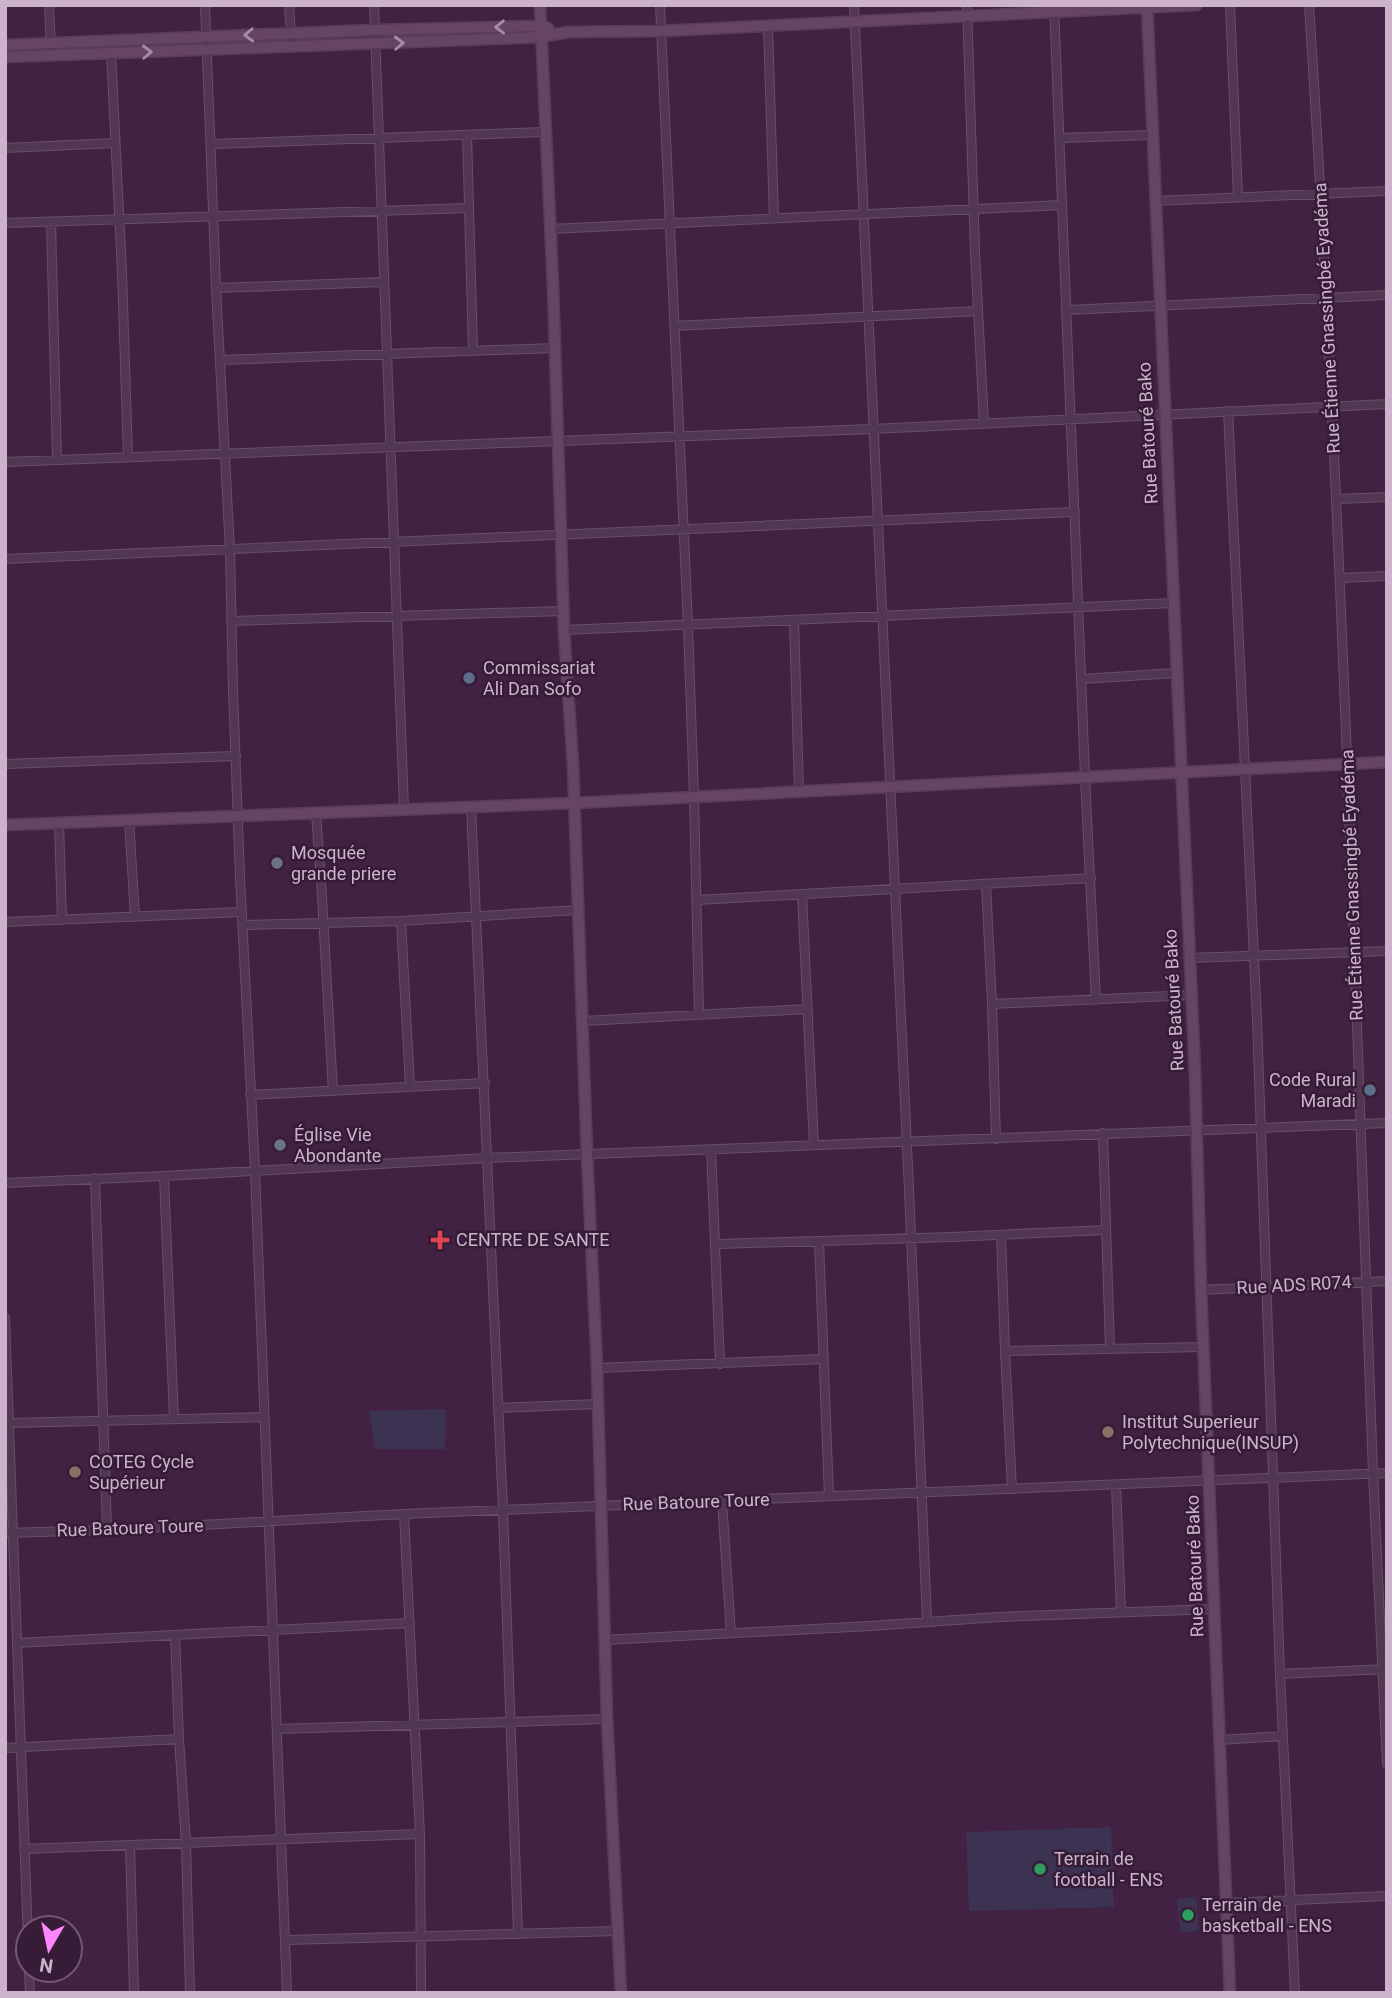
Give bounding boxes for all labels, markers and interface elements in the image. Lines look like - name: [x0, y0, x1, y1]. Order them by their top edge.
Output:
- one-way arrow: [495, 19, 505, 35]
- one-way arrow: [243, 27, 254, 42]
- one-way arrow: [393, 35, 404, 50]
- one-way arrow: [142, 44, 153, 59]
- street label: Rue Étienne Gnassingbé Eyadéma: [1309, 182, 1344, 454]
- street label: Rue Batouré Bako: [1133, 361, 1162, 505]
- place label: Commissariat Ali Dan Sofo: [483, 657, 596, 699]
- marker: Commissariat Ali Dan Sofo: [461, 670, 477, 686]
- street label: Rue Étienne Gnassingbé Eyadéma: [1336, 749, 1367, 1021]
- place label: Mosquée grande priere: [291, 842, 396, 884]
- marker: Mosquée grande priere: [269, 855, 285, 871]
- street label: Rue Batouré Bako: [1159, 928, 1188, 1072]
- place label: Code Rural Maradi: [1269, 1069, 1356, 1111]
- marker: Code Rural Maradi: [1362, 1082, 1378, 1098]
- place label: Église Vie Abondante: [294, 1124, 381, 1166]
- marker: Église Vie Abondante: [272, 1137, 288, 1153]
- place label: CENTRE DE SANTE: [456, 1229, 610, 1250]
- marker: CENTRE DE SANTE: [430, 1230, 450, 1250]
- street label: Rue ADS R074: [1236, 1271, 1352, 1298]
- place label: Institut Superieur Polytechnique(INSUP): [1122, 1411, 1299, 1454]
- marker: Institut Superieur Polytechnique(INSUP): [1100, 1424, 1116, 1440]
- place label: COTEG Cycle Supérieur: [89, 1451, 194, 1493]
- marker: COTEG Cycle Supérieur: [67, 1464, 83, 1480]
- street label: Rue Batoure Toure: [622, 1488, 770, 1515]
- street label: Rue Batouré Bako: [1182, 1495, 1207, 1637]
- street label: Rue Batoure Toure: [56, 1514, 204, 1541]
- place label: Terrain de football - ENS: [1054, 1848, 1163, 1890]
- marker: Terrain de football - ENS: [1032, 1861, 1048, 1877]
- place label: Terrain de basketball - ENS: [1202, 1894, 1332, 1936]
- marker: Terrain de basketball - ENS: [1180, 1907, 1196, 1923]
- north arrow: [14, 1914, 84, 1984]
- text: N: [38, 1953, 55, 1978]

